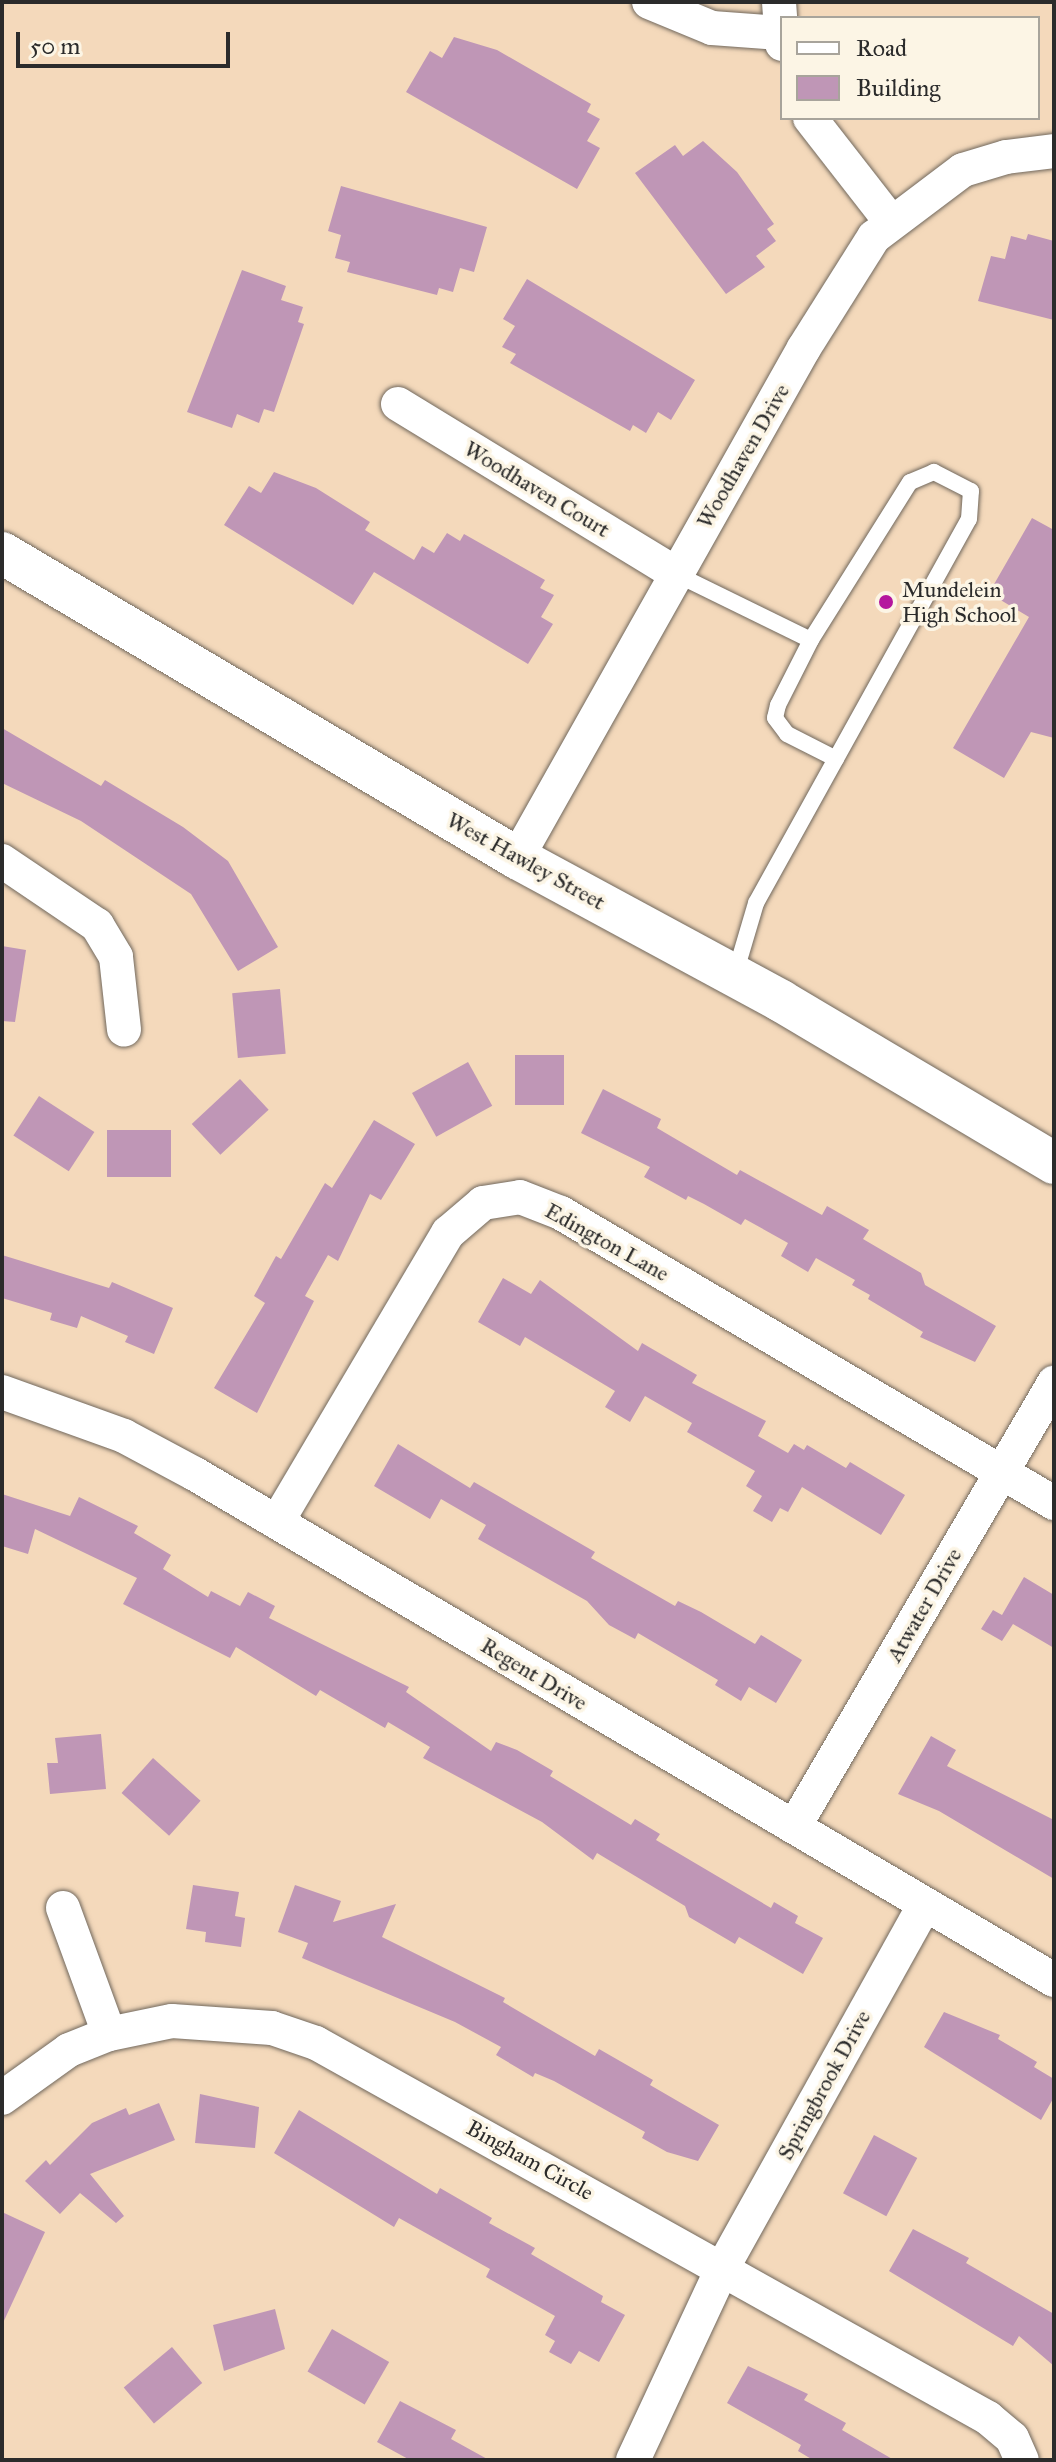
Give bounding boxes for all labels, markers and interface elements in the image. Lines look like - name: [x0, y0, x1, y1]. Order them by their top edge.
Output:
- scale bar: [20, 16, 234, 66]
- legend: [780, 16, 1040, 120]
- text: 50 m: [30, 31, 80, 61]
- text: Road: [856, 33, 907, 63]
- text: Building: [856, 73, 941, 103]
- street label: Woodhaven Drive: [691, 379, 795, 533]
- street label: Woodhaven Court: [460, 435, 614, 543]
- place label: Mundelein High School: [902, 576, 1017, 628]
- marker: Mundelein High School: [877, 593, 895, 611]
- street label: West Hawley Street: [442, 807, 610, 915]
- street label: Edington Lane: [541, 1197, 673, 1287]
- street label: Atwater Drive: [881, 1543, 967, 1667]
- street label: Regent Drive: [476, 1632, 592, 1716]
- street label: Springbrook Drive: [772, 2006, 876, 2164]
- street label: Bingham Circle: [462, 2114, 598, 2206]

